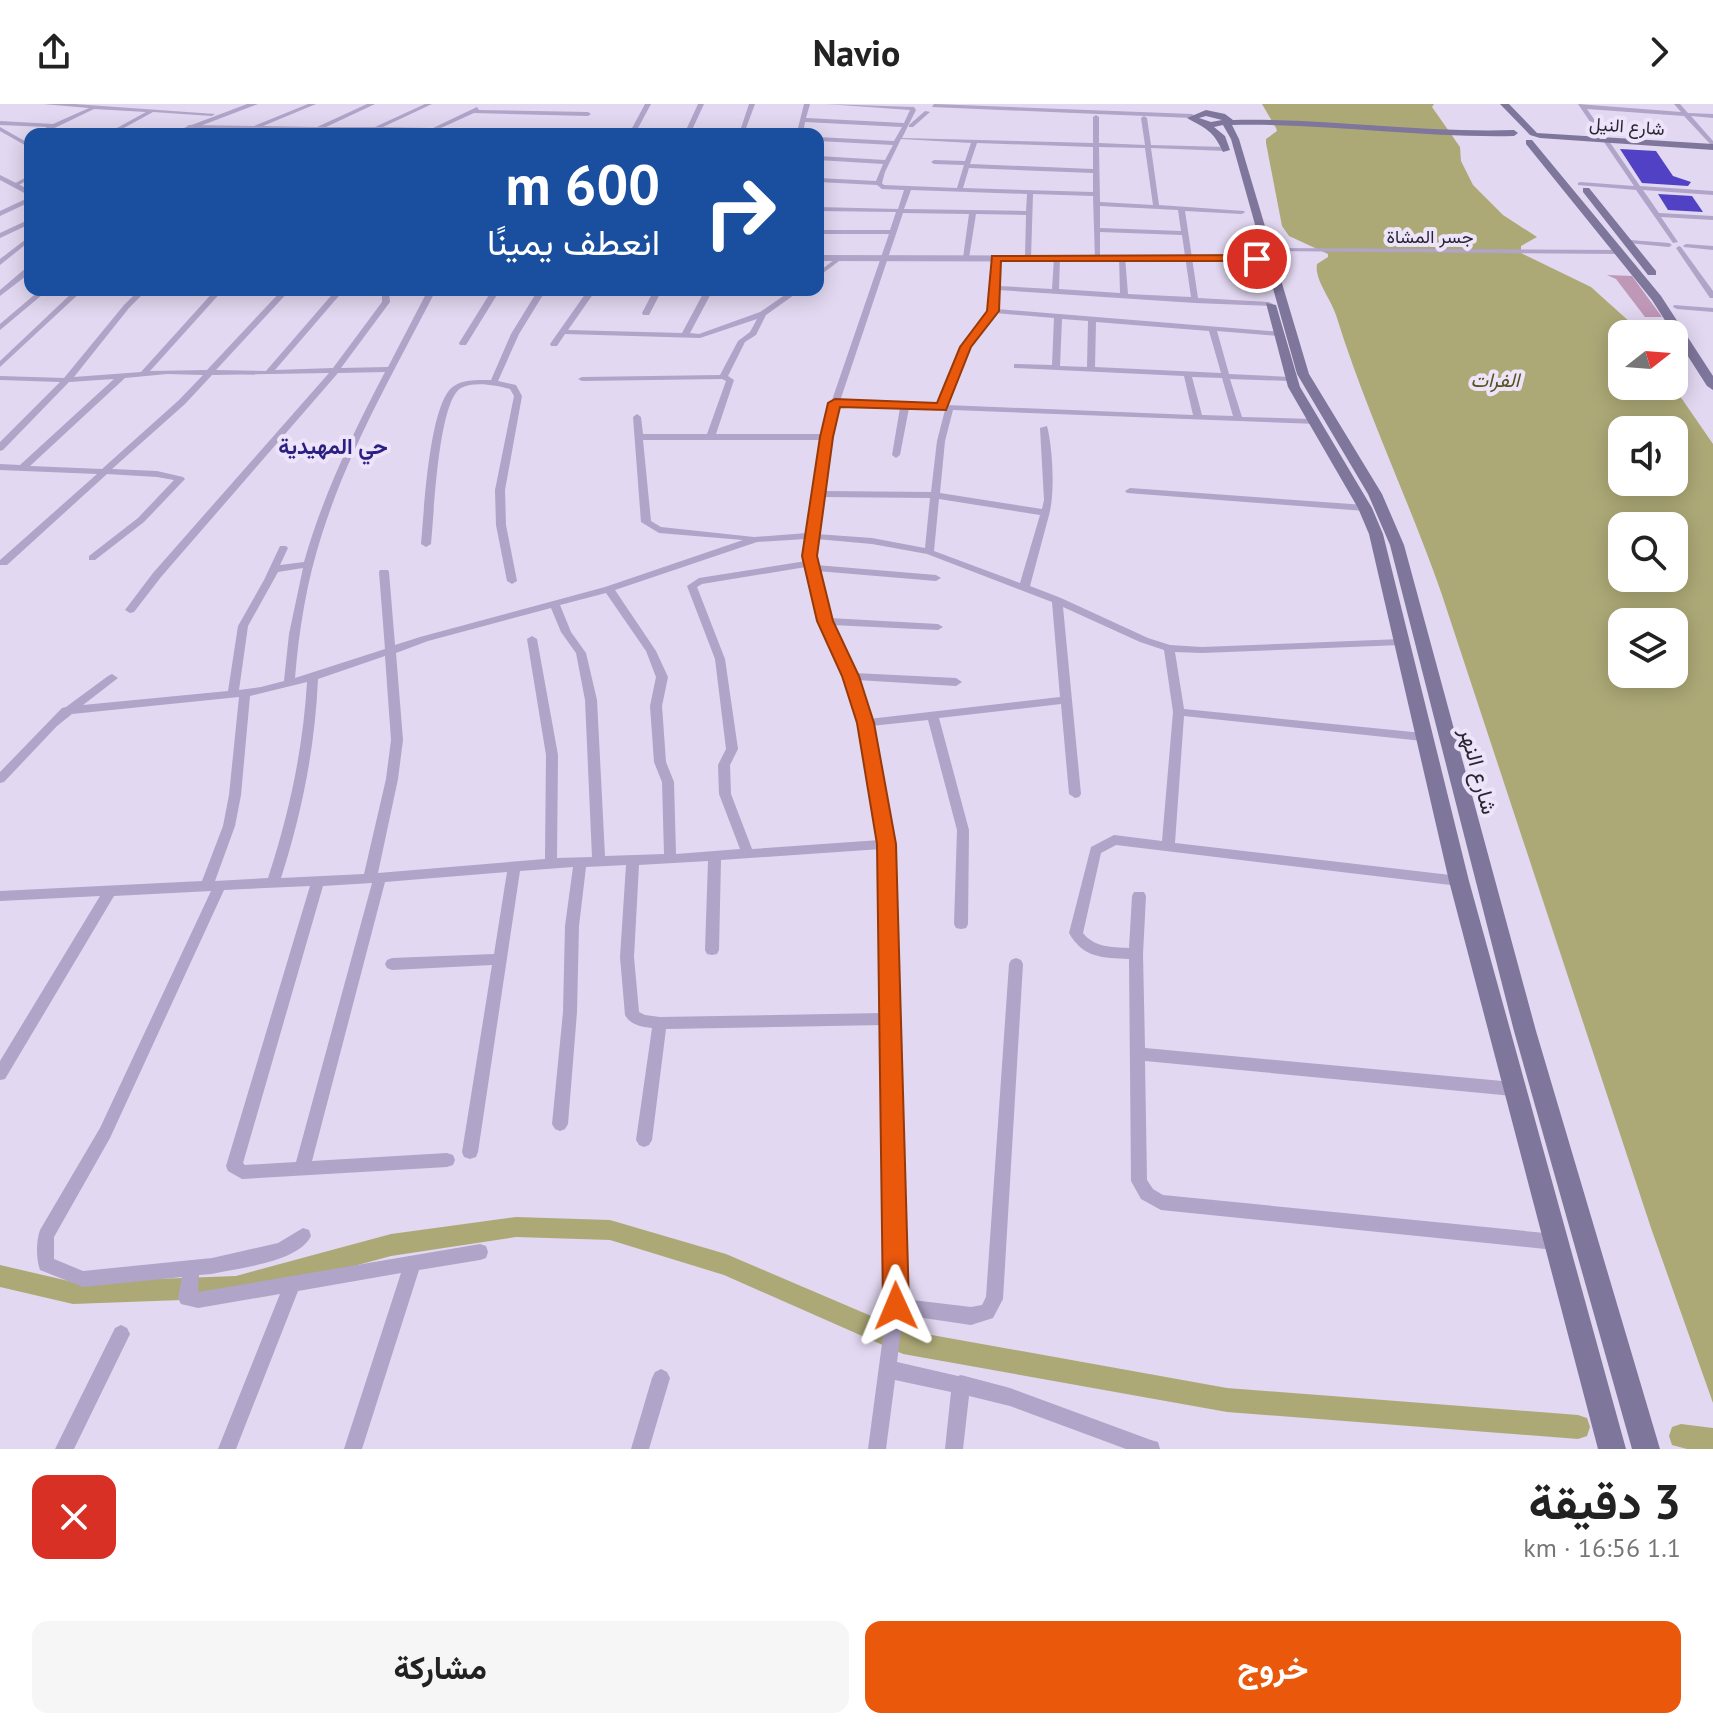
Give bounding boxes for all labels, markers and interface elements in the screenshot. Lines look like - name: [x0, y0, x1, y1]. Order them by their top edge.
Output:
- text: Navio: [813, 29, 900, 76]
- icon: share: [32, 30, 76, 74]
- icon: forward: [1637, 30, 1681, 74]
- street label: شارع النيل: [1588, 112, 1666, 141]
- text: 600 m: [505, 148, 660, 220]
- icon: right: [688, 160, 792, 264]
- text: انعطف يمينًا: [487, 218, 660, 265]
- pin: [1223, 225, 1291, 293]
- street label: جسر المشاة: [1387, 225, 1473, 248]
- icon: arrive: [1235, 237, 1279, 281]
- north arrow: [1608, 320, 1688, 400]
- map controls: [1608, 320, 1688, 688]
- water label: الفرات: [1471, 367, 1522, 393]
- button: sound: [1608, 416, 1688, 496]
- district label: حي المهيدية: [278, 432, 388, 465]
- button: search: [1608, 512, 1688, 592]
- button: layers: [1608, 608, 1688, 688]
- street label: شارع النهر: [1453, 724, 1504, 818]
- position arrow: [854, 1264, 938, 1348]
- text: 3 دقيقة: [1528, 1470, 1681, 1532]
- button: close: [32, 1475, 116, 1559]
- text: 1.1 km · 16:56: [1523, 1531, 1681, 1564]
- button: مشاركة: [32, 1621, 849, 1713]
- button: خروج: [865, 1621, 1681, 1713]

